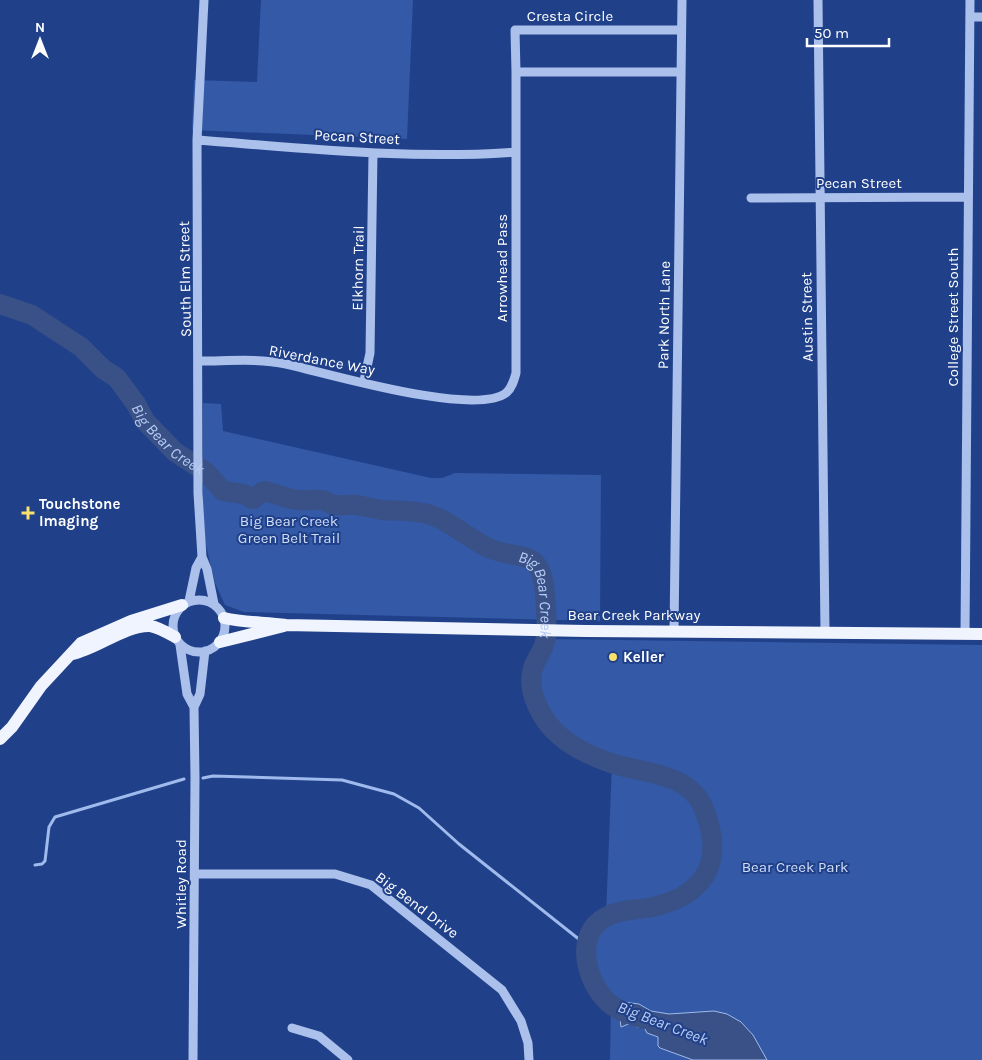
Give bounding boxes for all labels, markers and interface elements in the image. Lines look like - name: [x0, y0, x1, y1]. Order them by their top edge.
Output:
- street label: Cresta Circle: [527, 7, 613, 25]
- north arrow: [15, 15, 65, 65]
- scale bar: [807, 15, 890, 47]
- text: N: [35, 19, 45, 36]
- text: 50 m: [814, 24, 849, 42]
- street label: Pecan Street: [314, 126, 401, 148]
- street label: Pecan Street: [816, 174, 902, 192]
- street label: Arrowhead Pass: [493, 214, 511, 322]
- street label: South Elm Street: [175, 220, 195, 337]
- street label: Elkhorn Trail: [348, 225, 368, 311]
- street label: College Street South: [944, 247, 962, 387]
- street label: Park North Lane: [654, 261, 674, 369]
- street label: Austin Street: [797, 272, 817, 362]
- street label: Riverdance Way: [267, 341, 377, 379]
- water label: Big Bear Creek: [128, 400, 210, 479]
- place label: Touchstone Imaging: [39, 495, 120, 530]
- marker: Touchstone Imaging: [21, 506, 35, 520]
- park label: Big Bear Creek Green Belt Trail: [238, 512, 340, 547]
- water label: Big Bear Creek: [517, 546, 556, 640]
- street label: Bear Creek Parkway: [568, 606, 700, 624]
- place label: Keller: [623, 648, 664, 666]
- marker: Keller: [607, 651, 619, 663]
- street label: Whitley Road: [172, 839, 190, 929]
- park label: Bear Creek Park: [742, 858, 848, 876]
- street label: Big Bend Drive: [372, 868, 462, 942]
- water label: Big Bear Creek: [615, 997, 712, 1049]

